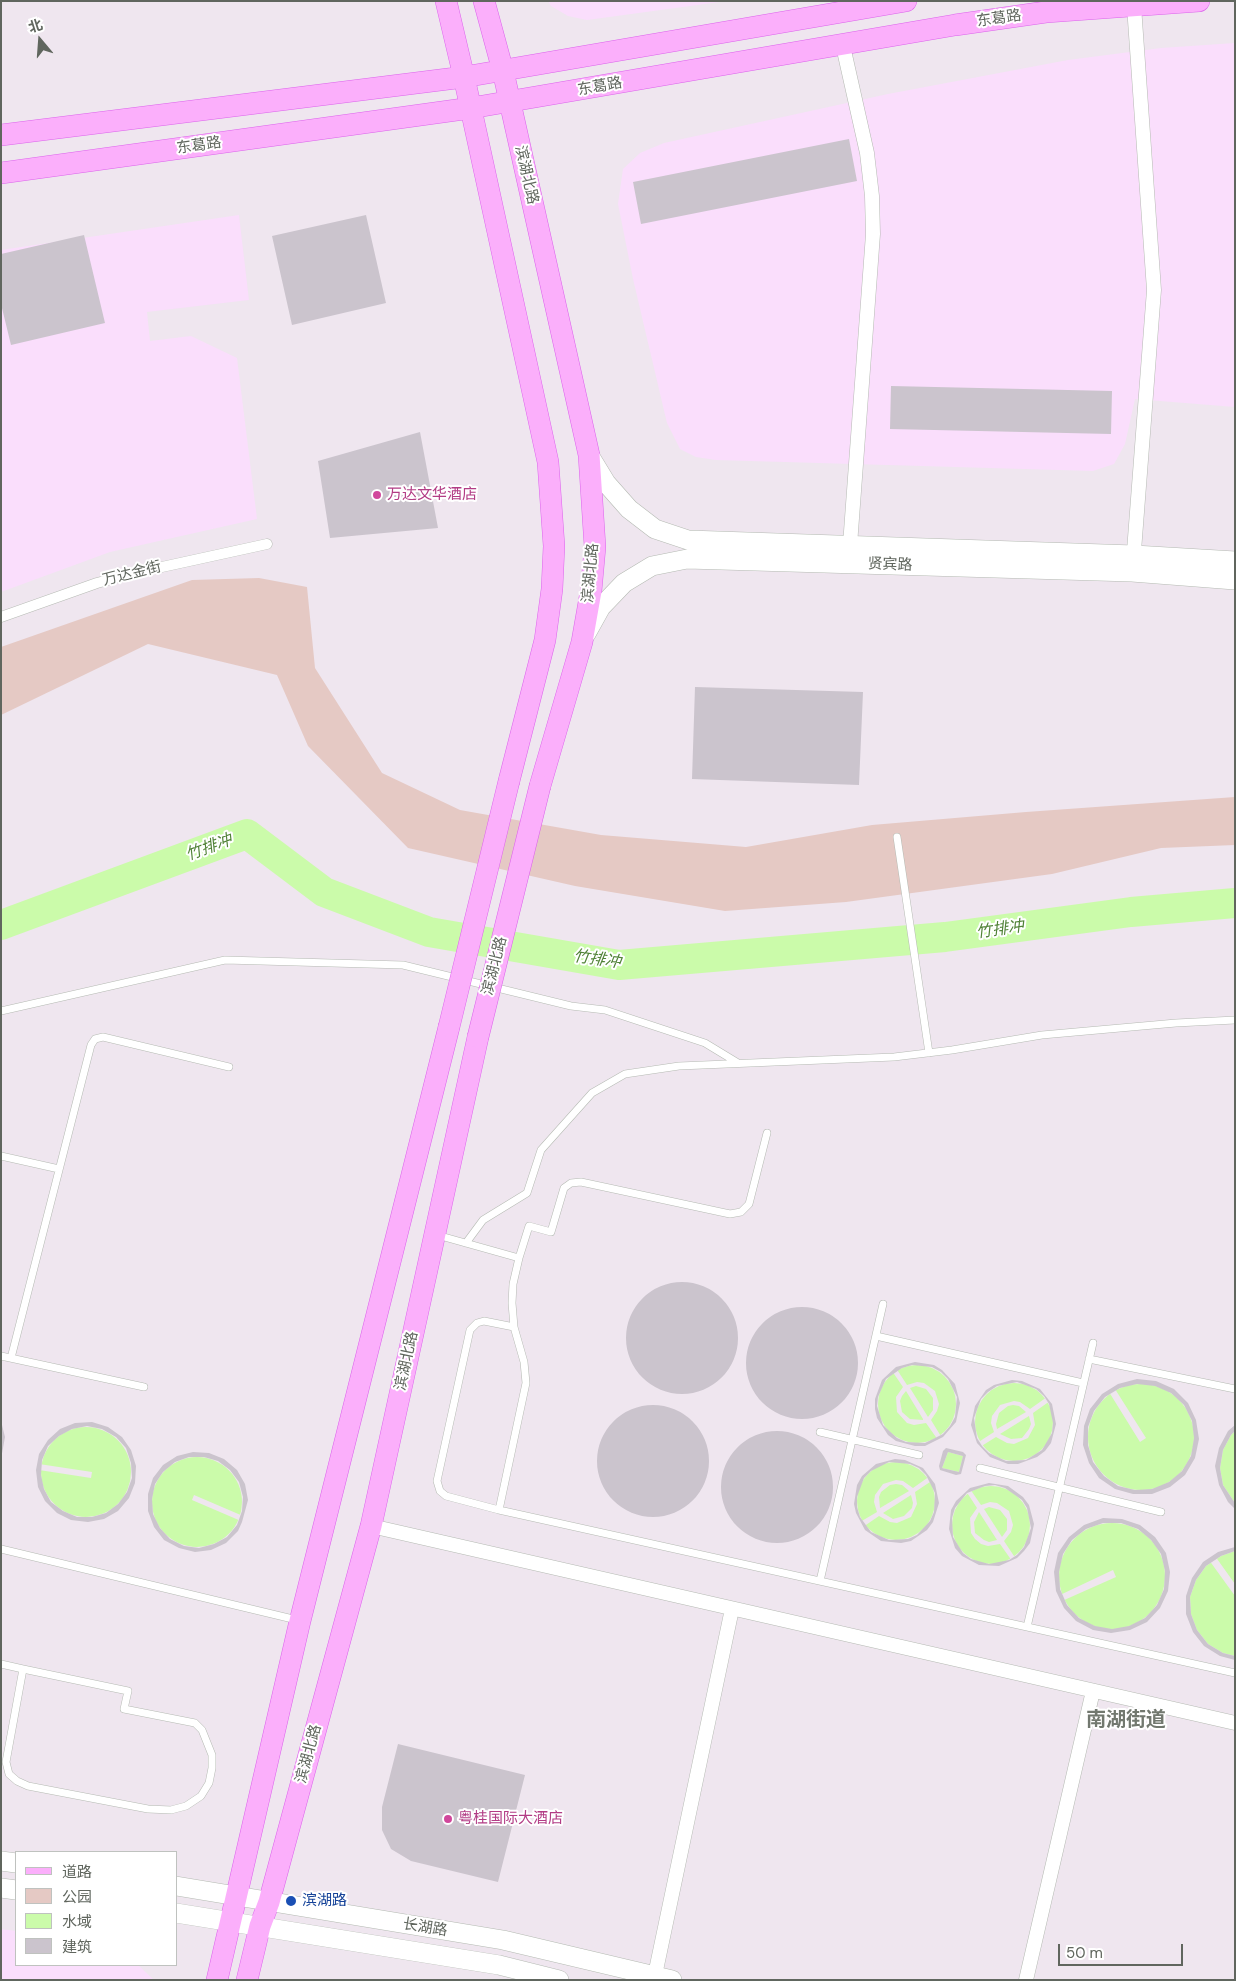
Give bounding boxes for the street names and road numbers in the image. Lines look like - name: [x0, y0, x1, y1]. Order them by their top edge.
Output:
- street label: 东葛路: [975, 7, 1023, 31]
- street label: 东葛路: [576, 74, 624, 100]
- street label: 东葛路: [175, 134, 223, 158]
- street label: 滨湖北路: [510, 144, 542, 206]
- street label: 滨湖北路: [579, 542, 603, 604]
- street label: 贤宾路: [867, 555, 913, 575]
- street label: 万达金街: [101, 558, 163, 590]
- street label: 滨湖北路: [479, 935, 511, 997]
- street label: 滨湖北路: [392, 1330, 422, 1392]
- street label: 滨湖北路: [293, 1723, 325, 1785]
- street label: 长湖路: [401, 1916, 449, 1940]

